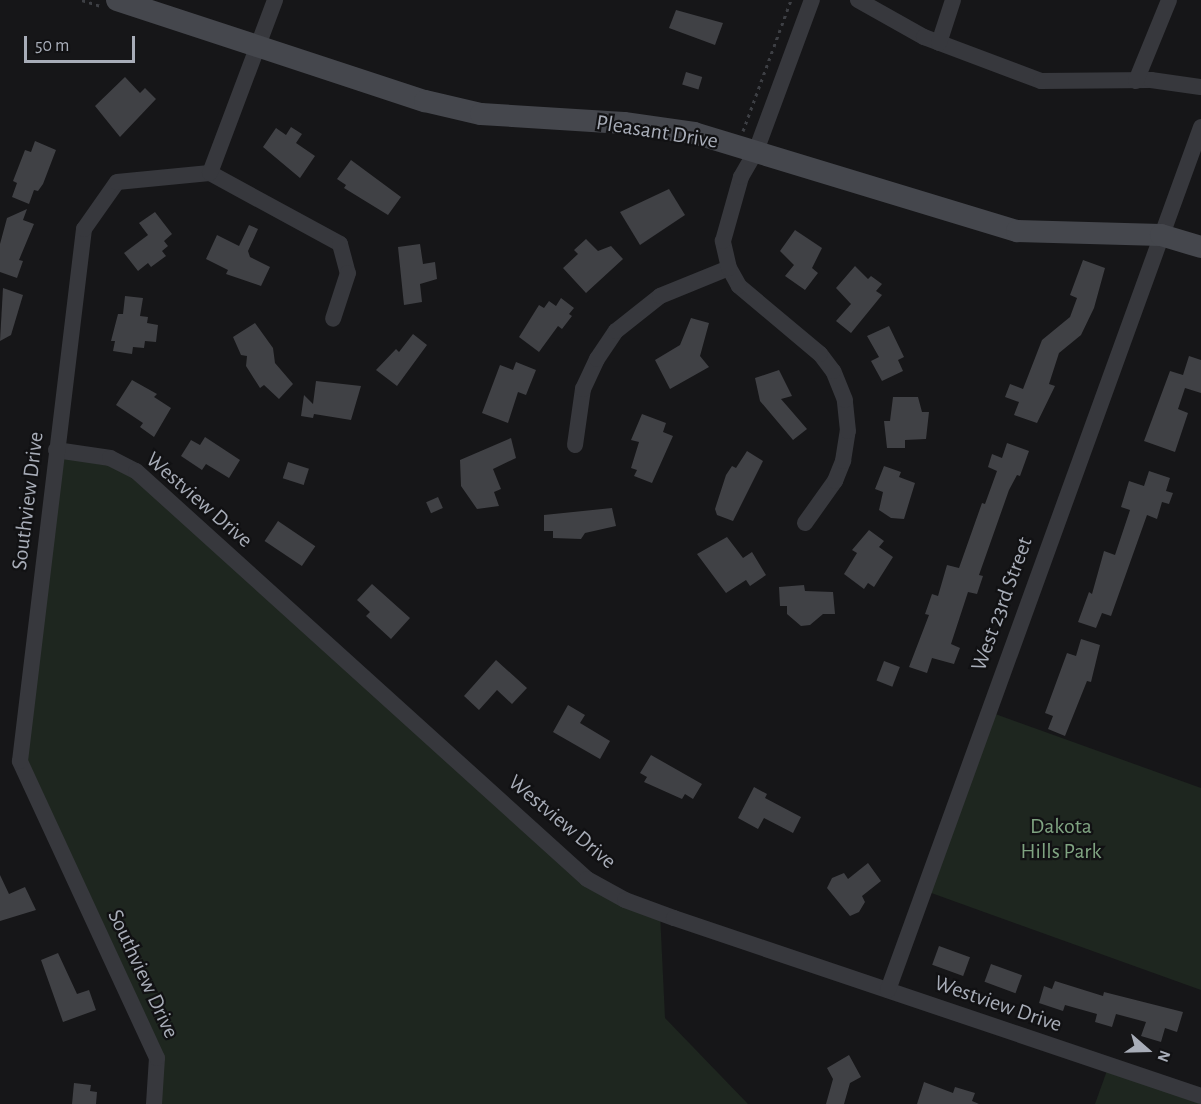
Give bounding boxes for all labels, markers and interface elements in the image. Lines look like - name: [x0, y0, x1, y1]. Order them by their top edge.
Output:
- scale bar: [27, 24, 138, 62]
- text: 50 m: [35, 37, 69, 55]
- street label: Pleasant Drive: [594, 109, 720, 155]
- street label: Southview Drive: [6, 430, 50, 572]
- street label: Westview Drive: [140, 446, 258, 554]
- street label: West 23rd Street: [966, 533, 1038, 675]
- street label: Westview Drive: [503, 769, 621, 875]
- park label: Dakota Hills Park: [1021, 813, 1101, 864]
- street label: Southview Drive: [102, 905, 184, 1043]
- street label: Westview Drive: [931, 970, 1065, 1038]
- north arrow: [1117, 1020, 1177, 1080]
- text: N: [1154, 1048, 1173, 1064]

